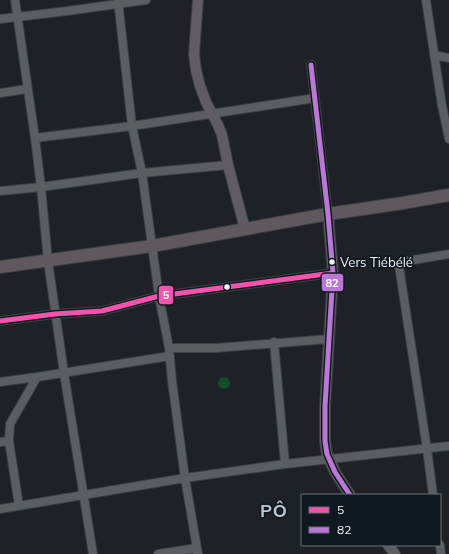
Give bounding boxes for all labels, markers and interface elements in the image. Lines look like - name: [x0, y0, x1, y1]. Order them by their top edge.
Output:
- place label: Vers Tiébélé: [340, 254, 413, 270]
- marker: Vers Tiébélé: [327, 257, 337, 267]
- line badge: 82: [321, 273, 344, 292]
- text: 82: [325, 276, 339, 290]
- unlabelled marker: [222, 282, 232, 292]
- line badge: 5: [158, 285, 174, 305]
- text: 5: [163, 288, 170, 302]
- legend: [301, 494, 441, 546]
- district label: PÔ: [260, 499, 288, 522]
- text: 5: [337, 502, 344, 517]
- text: 82: [337, 522, 351, 537]

